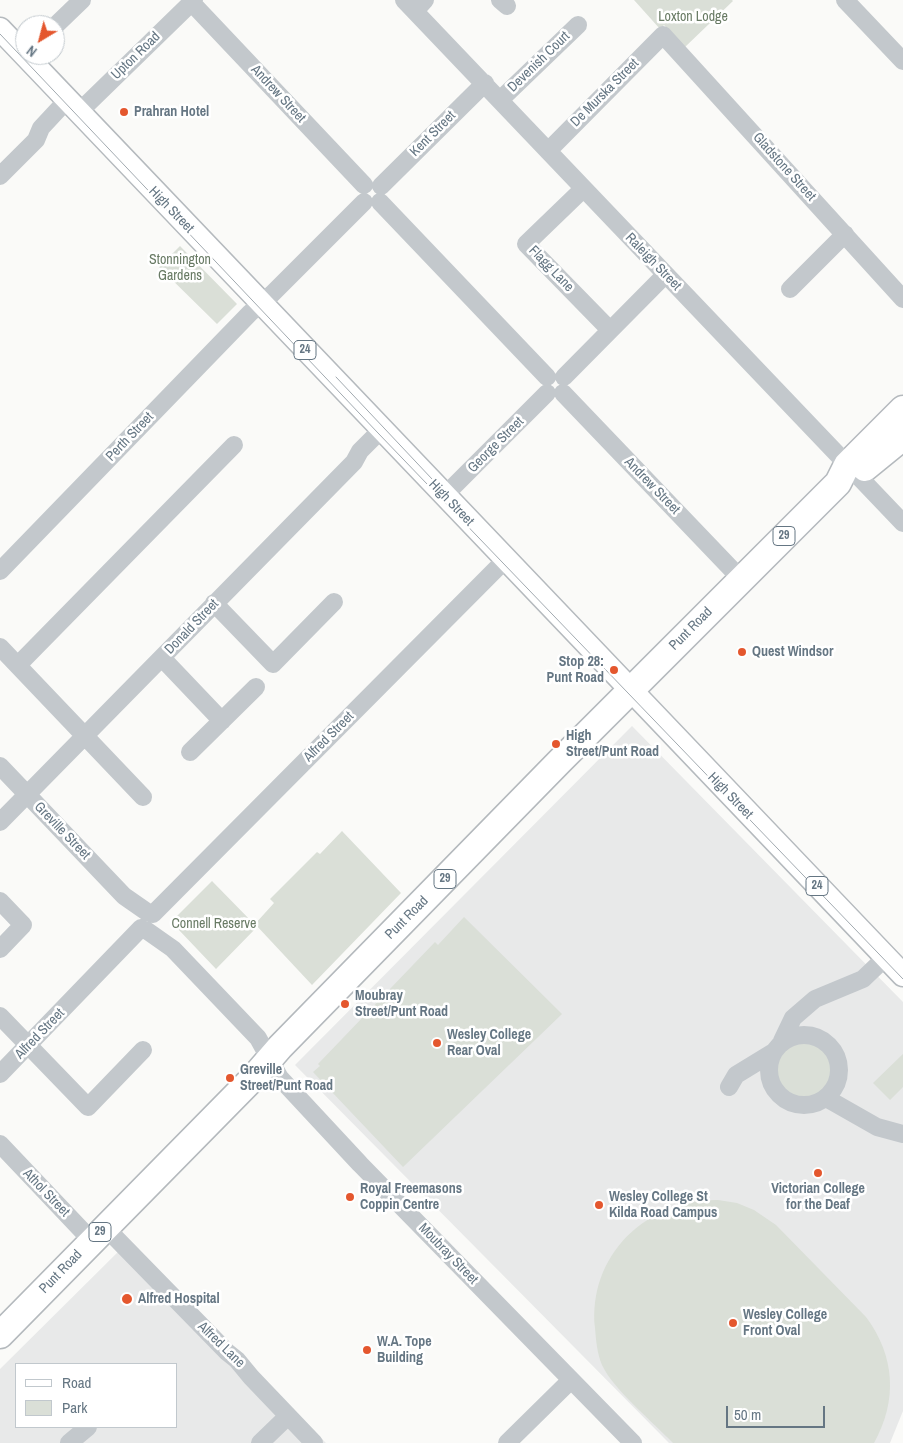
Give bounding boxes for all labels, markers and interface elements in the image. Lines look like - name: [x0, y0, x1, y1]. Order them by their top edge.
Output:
- park label: Loxton Lodge: [658, 9, 728, 25]
- north arrow: [15, 15, 65, 65]
- street label: Devenish Court: [504, 28, 574, 96]
- street label: Upton Road: [108, 29, 164, 83]
- text: N: [23, 42, 40, 61]
- street label: De Murska Street: [567, 55, 643, 131]
- street label: Andrew Street: [247, 62, 309, 126]
- place label: Prahran Hotel: [134, 104, 209, 120]
- marker: Prahran Hotel: [118, 106, 130, 118]
- street label: Kent Street: [407, 108, 459, 160]
- street label: Gladstone Street: [749, 129, 819, 205]
- street label: High Street: [145, 183, 197, 237]
- street label: Raleigh Street: [621, 230, 685, 294]
- street label: Flagg Lane: [525, 243, 577, 295]
- park label: Stonnington Gardens: [149, 252, 211, 284]
- road number: 24: [294, 340, 316, 360]
- street label: Perth Street: [103, 409, 157, 465]
- street label: George Street: [465, 414, 527, 476]
- street label: Andrew Street: [621, 454, 683, 518]
- street label: High Street: [425, 476, 477, 530]
- road number: 29: [773, 526, 795, 546]
- street label: Donald Street: [162, 596, 222, 658]
- street label: Punt Road: [666, 604, 716, 654]
- place label: Quest Windsor: [752, 644, 834, 660]
- marker: Quest Windsor: [736, 646, 748, 658]
- place label: Stop 28: Punt Road: [547, 654, 604, 686]
- marker: Stop 28: Punt Road: [608, 664, 620, 676]
- street label: Alfred Street: [300, 708, 358, 766]
- place label: High Street/Punt Road: [566, 728, 659, 760]
- marker: High Street/Punt Road: [550, 738, 562, 750]
- street label: High Street: [704, 769, 756, 823]
- street label: Greville Street: [30, 799, 94, 863]
- road number: 29: [434, 870, 456, 889]
- road number: 24: [806, 876, 828, 896]
- street label: Punt Road: [382, 893, 432, 943]
- park label: Connell Reserve: [172, 916, 256, 932]
- place label: Moubray Street/Punt Road: [355, 988, 448, 1020]
- marker: Moubray Street/Punt Road: [339, 998, 351, 1010]
- street label: Alfred Street: [12, 1005, 68, 1063]
- place label: Wesley College Rear Oval: [447, 1027, 531, 1060]
- marker: Wesley College Rear Oval: [431, 1037, 443, 1049]
- place label: Greville Street/Punt Road: [240, 1062, 333, 1094]
- marker: Greville Street/Punt Road: [224, 1072, 236, 1084]
- street label: Athol Street: [19, 1166, 73, 1220]
- marker: Victorian College for the Deaf: [812, 1167, 824, 1179]
- place label: Royal Freemasons Coppin Centre: [360, 1181, 462, 1214]
- place label: Victorian College for the Deaf: [771, 1181, 865, 1214]
- place label: Wesley College St Kilda Road Campus: [609, 1189, 717, 1222]
- marker: Royal Freemasons Coppin Centre: [344, 1191, 356, 1203]
- marker: Wesley College St Kilda Road Campus: [593, 1199, 605, 1211]
- street label: Moubray Street: [415, 1220, 481, 1288]
- road number: 29: [89, 1222, 111, 1242]
- street label: Punt Road: [36, 1247, 86, 1297]
- place label: Alfred Hospital: [138, 1291, 220, 1307]
- marker: Alfred Hospital: [120, 1292, 134, 1306]
- place label: Wesley College Front Oval: [743, 1307, 827, 1340]
- marker: Wesley College Front Oval: [727, 1317, 739, 1329]
- street label: Alfred Lane: [194, 1319, 248, 1371]
- place label: W.A. Tope Building: [377, 1334, 432, 1366]
- marker: W.A. Tope Building: [361, 1344, 373, 1356]
- legend: [15, 1363, 178, 1428]
- text: Road: [62, 1372, 91, 1393]
- scale bar: [728, 1396, 827, 1428]
- text: Park: [62, 1397, 87, 1418]
- text: 50 m: [734, 1404, 761, 1425]

